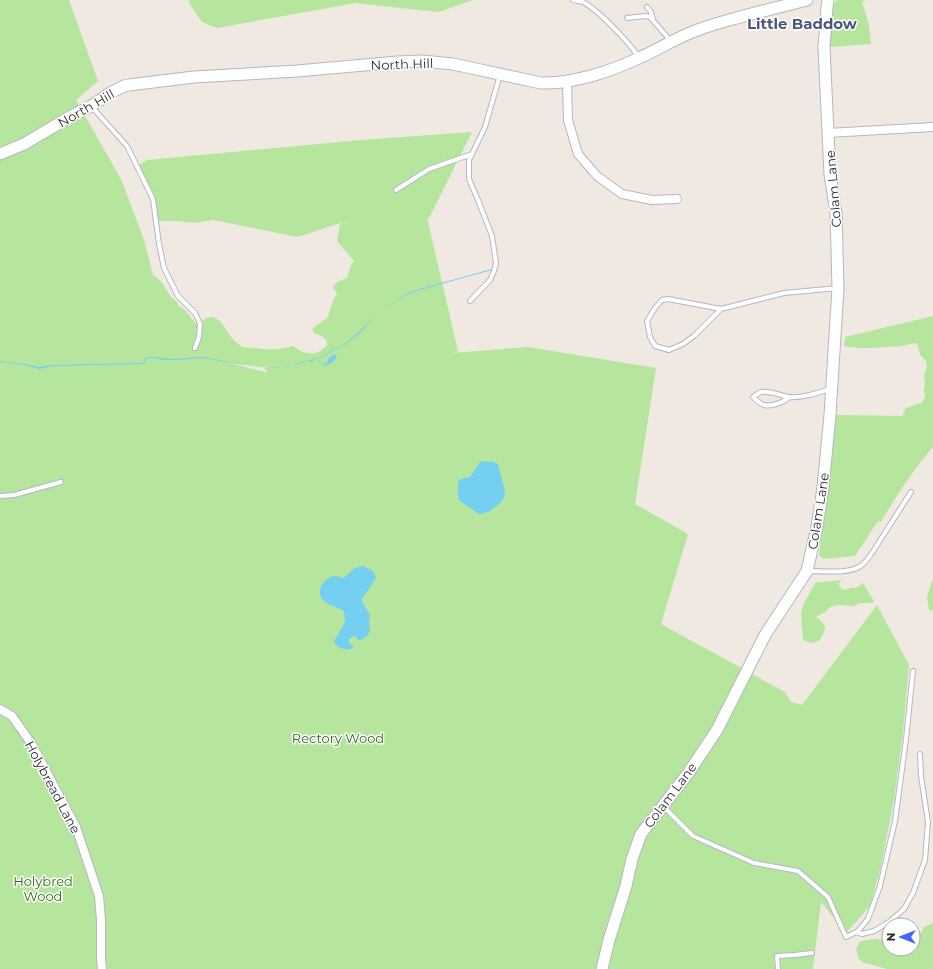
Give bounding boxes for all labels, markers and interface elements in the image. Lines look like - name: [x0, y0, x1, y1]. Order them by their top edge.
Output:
- district label: Little Baddow: [747, 14, 858, 33]
- street label: North Hill: [370, 55, 434, 73]
- street label: North Hill: [55, 85, 117, 131]
- street label: Colam Lane: [822, 150, 844, 228]
- street label: Colam Lane: [804, 471, 832, 550]
- park label: Rectory Wood: [292, 730, 384, 746]
- street label: Holybread Lane: [22, 738, 84, 836]
- street label: Colam Lane: [640, 759, 700, 831]
- park label: Holybred Wood: [13, 873, 73, 904]
- north arrow: [881, 917, 921, 957]
- text: N: [884, 933, 898, 941]

